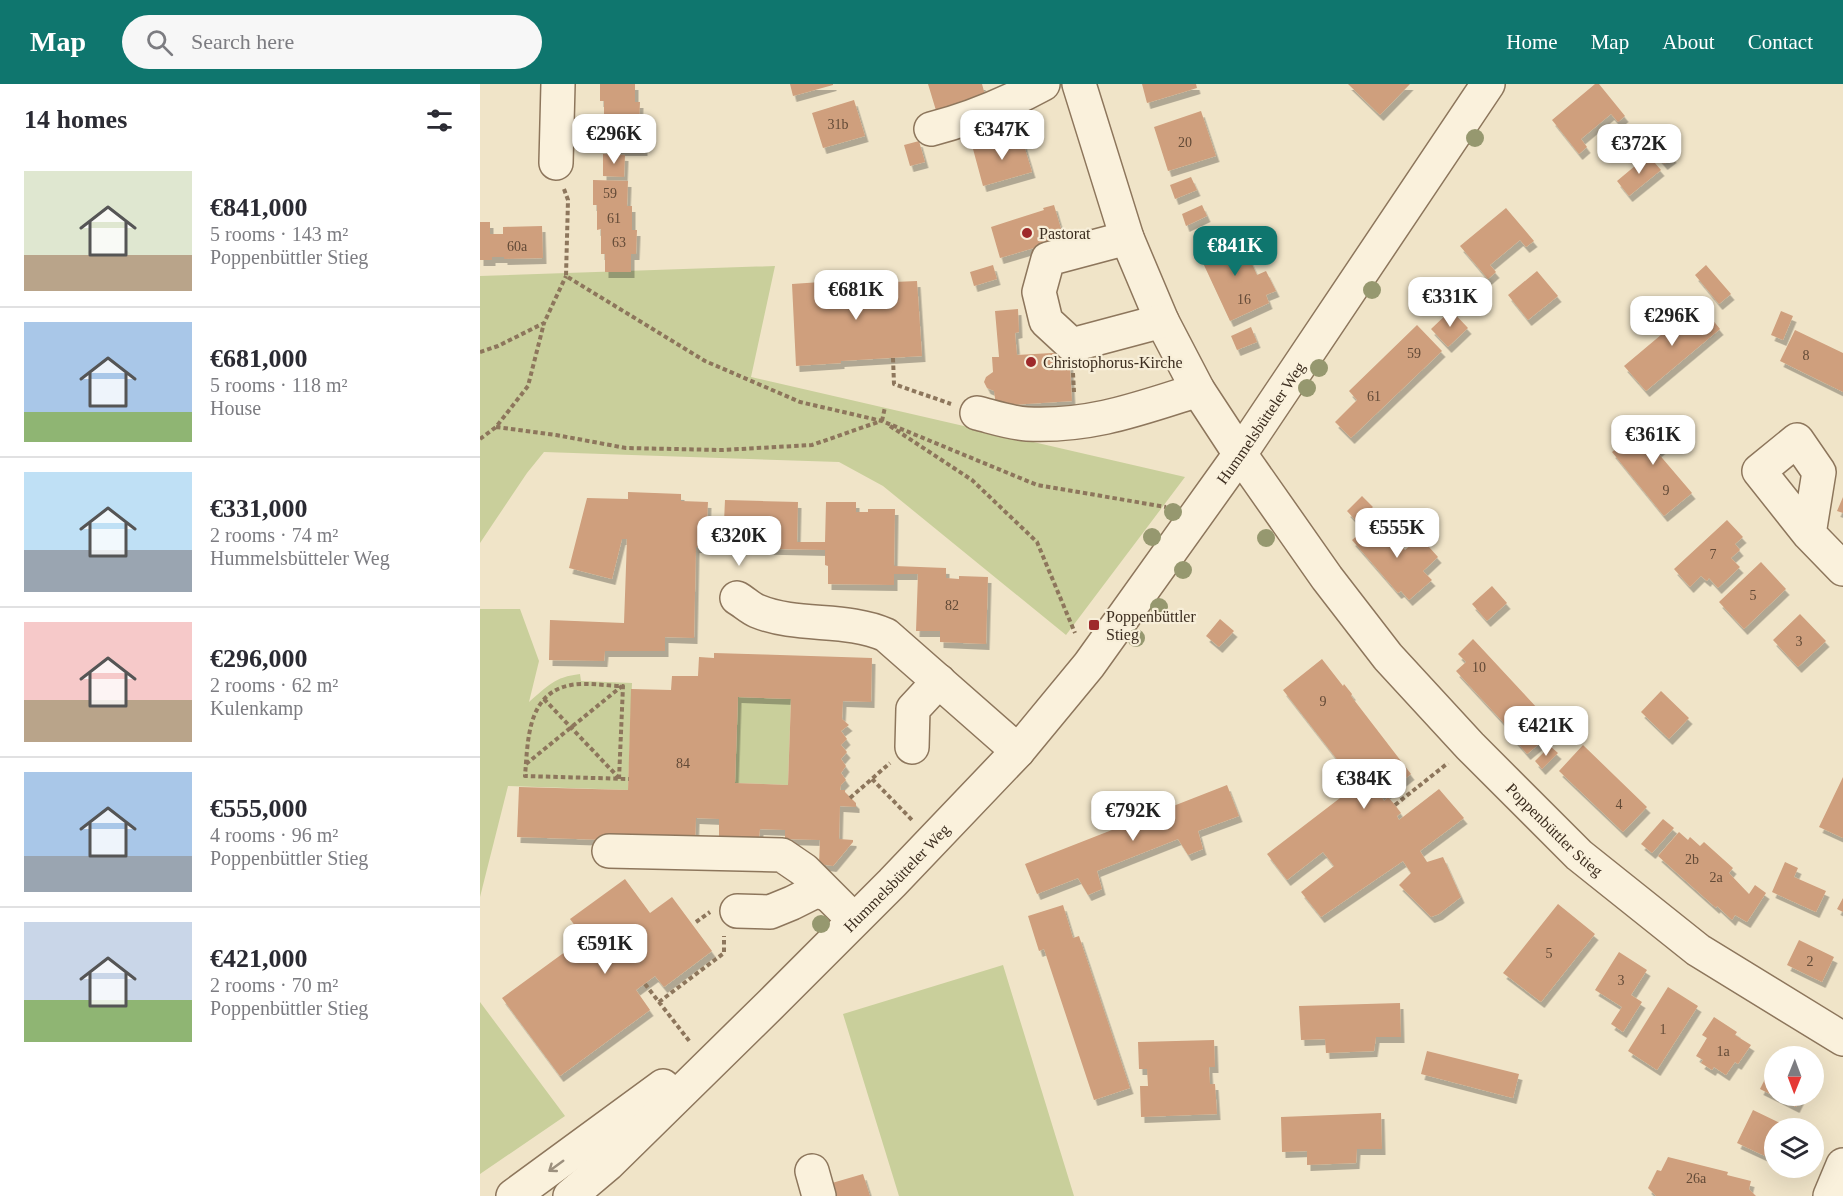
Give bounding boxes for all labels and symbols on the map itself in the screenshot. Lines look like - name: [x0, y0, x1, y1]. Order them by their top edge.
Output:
- pin: €347K: [960, 110, 1044, 161]
- pin: €296K: [572, 114, 656, 165]
- house number: 31b: [828, 117, 849, 132]
- pin: €372K: [1597, 124, 1681, 175]
- house number: 20: [1178, 135, 1192, 150]
- house number: 59: [603, 186, 617, 201]
- house number: 61: [607, 211, 621, 226]
- place label: Pastorat: [1039, 225, 1091, 242]
- marker: Pastorat: [1020, 226, 1034, 240]
- pin: €841K: [1193, 226, 1277, 277]
- house number: 63: [612, 235, 626, 250]
- house number: 60a: [507, 239, 528, 254]
- pin: €681K: [814, 270, 898, 321]
- pin: €331K: [1408, 277, 1492, 328]
- house number: 16: [1237, 292, 1251, 307]
- pin: €296K: [1630, 296, 1714, 347]
- house number: 59: [1407, 346, 1421, 361]
- house number: 8: [1803, 348, 1810, 363]
- place label: Christophorus-Kirche: [1043, 354, 1183, 372]
- marker: Christophorus-Kirche: [1024, 355, 1038, 369]
- street label: Hummelsbütteler Weg: [1213, 359, 1309, 487]
- house number: 61: [1367, 389, 1381, 404]
- pin: €361K: [1611, 415, 1695, 466]
- house number: 9: [1663, 483, 1670, 498]
- pin: €555K: [1355, 508, 1439, 559]
- pin: €320K: [697, 516, 781, 567]
- house number: 7: [1710, 547, 1717, 562]
- house number: 5: [1750, 588, 1757, 603]
- house number: 82: [945, 598, 959, 613]
- place label: Poppenbüttler Stieg: [1106, 608, 1196, 644]
- marker: Poppenbüttler Stieg: [1087, 618, 1101, 632]
- house number: 3: [1796, 634, 1803, 649]
- house number: 10: [1472, 660, 1486, 675]
- house number: 9: [1320, 694, 1327, 709]
- pin: €421K: [1504, 706, 1588, 757]
- house number: 84: [676, 756, 690, 771]
- pin: €384K: [1322, 759, 1406, 810]
- street label: Poppenbüttler Stieg: [1503, 780, 1606, 880]
- pin: €792K: [1091, 791, 1175, 842]
- house number: 4: [1616, 797, 1623, 812]
- street label: Hummelsbütteler Weg: [840, 821, 954, 935]
- house number: 2b: [1685, 852, 1699, 867]
- house number: 2a: [1709, 870, 1723, 885]
- pin: €591K: [563, 924, 647, 975]
- house number: 5: [1546, 946, 1553, 961]
- house number: 2: [1807, 954, 1814, 969]
- house number: 3: [1618, 973, 1625, 988]
- house number: 1: [1660, 1022, 1667, 1037]
- house number: 1a: [1716, 1044, 1730, 1059]
- north arrow: [1764, 1046, 1824, 1106]
- one-way arrow: [548, 1159, 564, 1172]
- house number: 26a: [1686, 1171, 1707, 1186]

